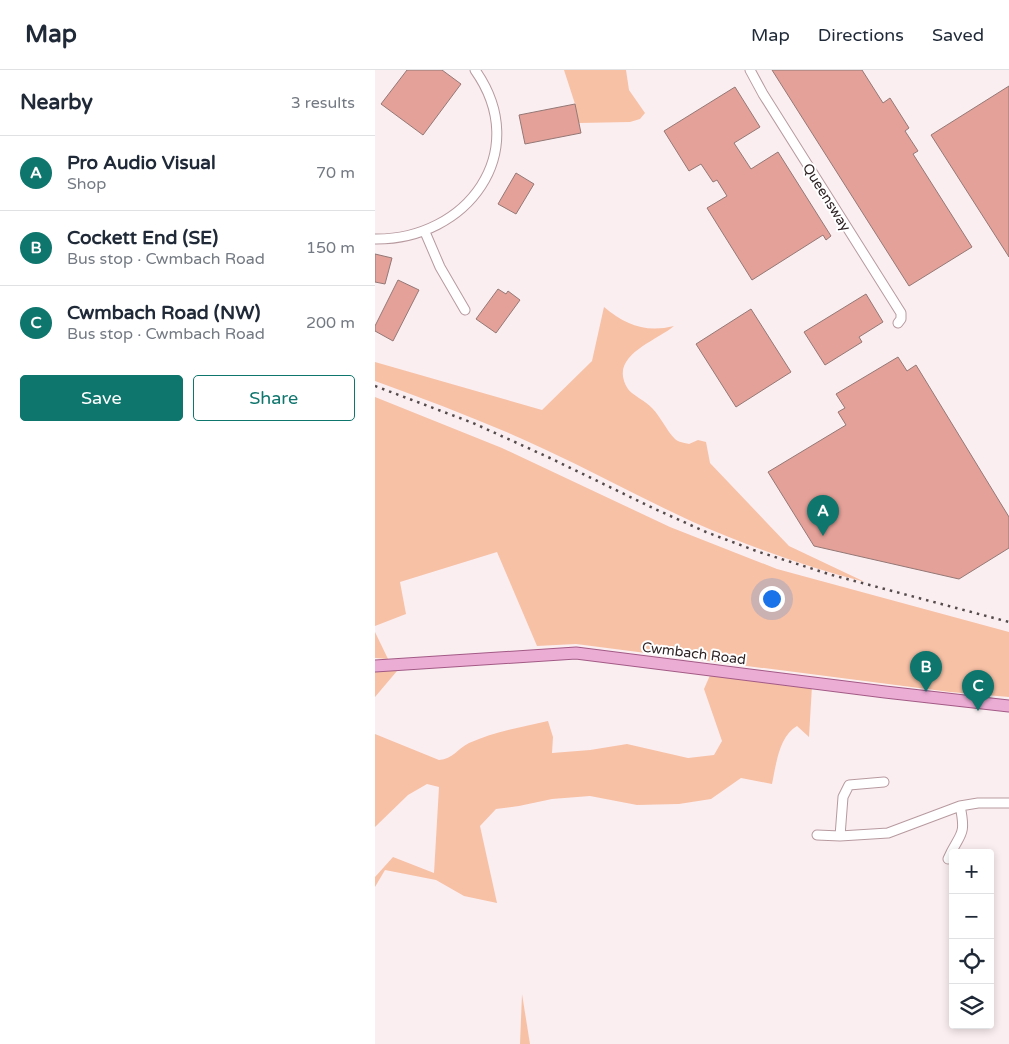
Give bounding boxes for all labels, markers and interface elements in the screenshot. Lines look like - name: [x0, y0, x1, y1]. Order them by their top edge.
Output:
- text: Map: [25, 20, 77, 49]
- text: Map: [751, 24, 790, 46]
- text: Directions: [818, 24, 904, 46]
- text: Saved: [932, 24, 984, 46]
- text: Nearby: [20, 90, 93, 115]
- text: 3 results: [291, 93, 355, 113]
- text: Pro Audio Visual: [67, 152, 216, 174]
- street label: Queensway: [799, 160, 854, 235]
- text: A: [30, 163, 42, 183]
- text: 70 m: [316, 163, 355, 183]
- text: Shop: [67, 174, 106, 194]
- text: Cockett End (SE): [67, 227, 218, 249]
- text: B: [30, 238, 42, 258]
- text: 150 m: [306, 238, 355, 258]
- text: Bus stop · Cwmbach Road: [67, 249, 265, 269]
- text: Cwmbach Road (NW): [67, 302, 260, 324]
- text: C: [30, 313, 42, 333]
- text: 200 m: [306, 313, 355, 333]
- text: Bus stop · Cwmbach Road: [67, 324, 265, 344]
- button: Save: [20, 375, 183, 421]
- button: Share: [193, 375, 355, 421]
- pin: A: [807, 495, 839, 536]
- your location: [759, 586, 785, 612]
- street label: Cwmbach Road: [641, 639, 747, 668]
- pin: B: [910, 651, 942, 692]
- pin: C: [962, 670, 994, 711]
- map controls: [949, 849, 994, 1029]
- button: +: [949, 849, 994, 894]
- button: −: [949, 894, 994, 939]
- button: locate: [949, 939, 994, 984]
- button: layers: [949, 984, 994, 1029]

